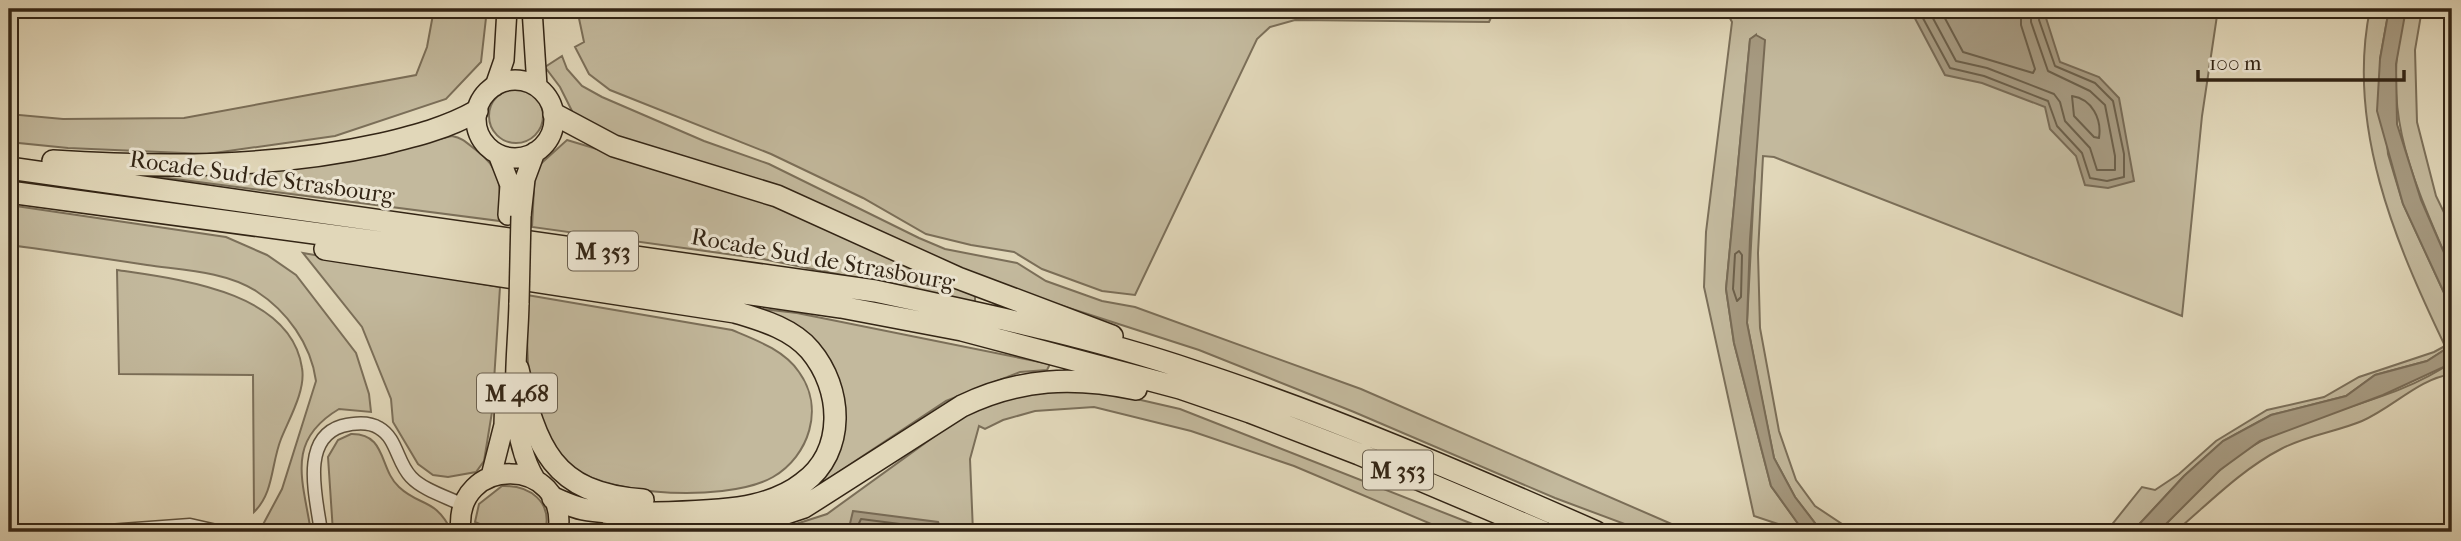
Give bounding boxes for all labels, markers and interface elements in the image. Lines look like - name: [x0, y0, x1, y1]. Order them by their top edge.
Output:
- scale bar: [2198, 38, 2405, 82]
- text: 100 m: [2209, 51, 2262, 75]
- street label: Rocade Sud de Strasbourg: [128, 145, 397, 210]
- street label: Rocade Sud de Strasbourg: [689, 222, 958, 296]
- road number: M 353: [568, 232, 638, 270]
- road number: M 468: [477, 374, 557, 412]
- road number: M 353: [1363, 450, 1433, 490]

